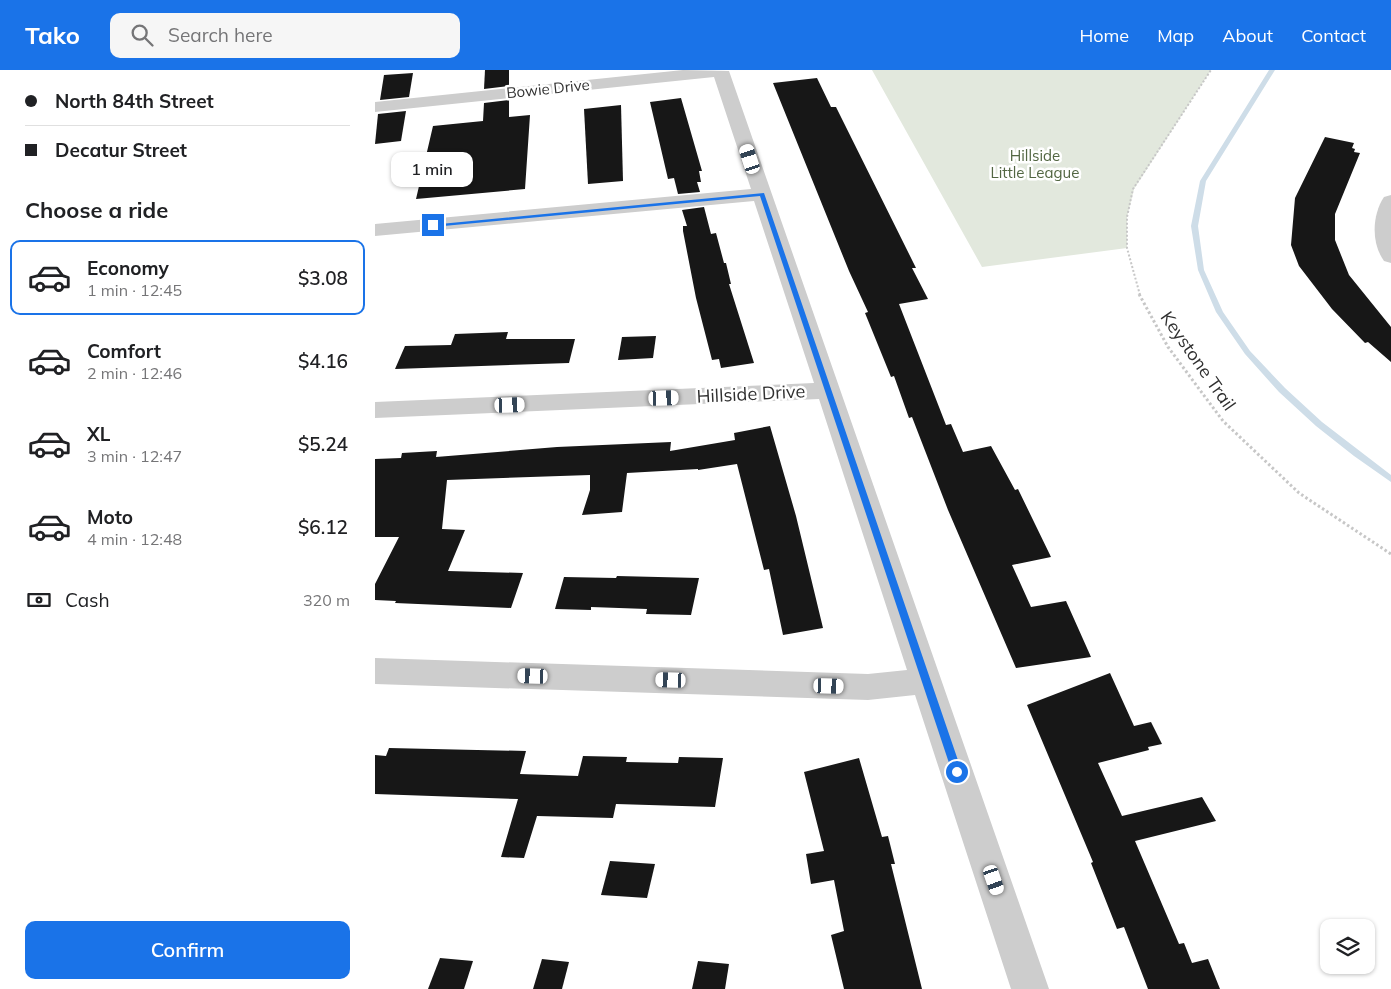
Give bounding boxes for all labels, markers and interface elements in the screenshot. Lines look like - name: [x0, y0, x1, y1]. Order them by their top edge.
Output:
- search box: [110, 13, 460, 58]
- text: Tako: [25, 20, 80, 50]
- icon: search: [128, 21, 156, 49]
- text: Search here: [168, 23, 273, 47]
- text: Home: [1079, 24, 1129, 47]
- text: Map: [1157, 24, 1194, 47]
- text: About: [1222, 24, 1273, 47]
- text: Contact: [1301, 24, 1366, 47]
- street label: Bowie Drive: [505, 75, 591, 102]
- text: North 84th Street: [55, 89, 214, 113]
- text: Decatur Street: [55, 138, 187, 162]
- car: [738, 142, 761, 176]
- park label: Hillside Little League: [991, 146, 1079, 182]
- callout: 1 min: [392, 152, 474, 188]
- text: 1 min: [411, 159, 453, 179]
- text: Choose a ride: [25, 196, 168, 224]
- route end: [422, 214, 444, 236]
- icon: car: [27, 255, 72, 300]
- text: Economy: [87, 256, 169, 280]
- text: $3.08: [298, 266, 348, 290]
- text: 1 min · 12:45: [87, 280, 182, 300]
- street label: Keystone Trail: [1156, 307, 1241, 415]
- icon: car: [27, 338, 72, 383]
- text: Comfort: [87, 339, 161, 363]
- text: $4.16: [298, 349, 348, 373]
- text: 2 min · 12:46: [87, 363, 182, 383]
- street label: Hillside Drive: [696, 379, 806, 408]
- car: [648, 390, 679, 406]
- car: [494, 397, 525, 413]
- icon: car: [27, 421, 72, 466]
- text: XL: [87, 422, 110, 446]
- text: $5.24: [298, 432, 348, 456]
- text: 3 min · 12:47: [87, 446, 182, 466]
- icon: car: [27, 504, 72, 549]
- text: Moto: [87, 505, 133, 529]
- text: $6.12: [298, 515, 348, 539]
- text: 4 min · 12:48: [87, 529, 182, 549]
- icon: cash: [25, 586, 53, 614]
- text: Cash: [65, 588, 110, 612]
- text: 320 m: [303, 590, 350, 610]
- car: [517, 668, 548, 684]
- car: [655, 672, 686, 688]
- car: [813, 678, 844, 694]
- route start: [946, 761, 968, 783]
- car: [982, 863, 1005, 897]
- map controls: [1320, 919, 1375, 974]
- button: layers: [1320, 919, 1375, 974]
- button: Confirm: [25, 921, 350, 979]

